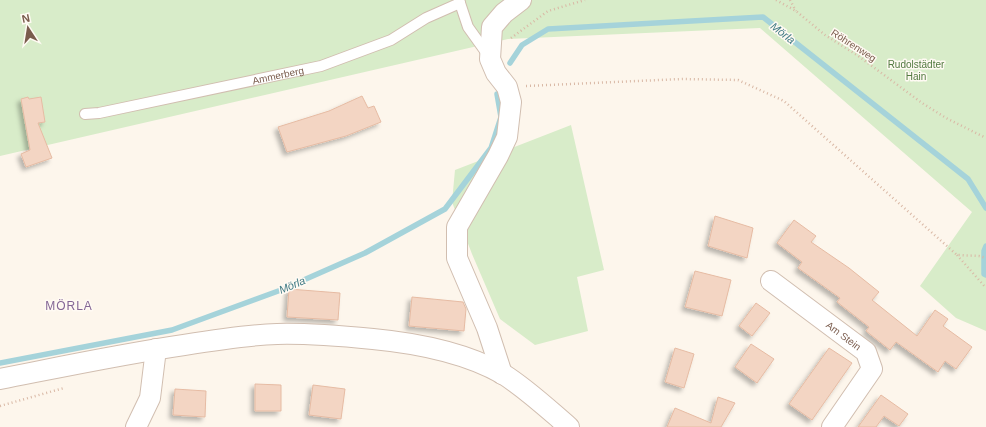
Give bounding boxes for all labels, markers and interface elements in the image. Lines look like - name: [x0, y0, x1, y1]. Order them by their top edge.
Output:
- north arrow: [8, 8, 48, 48]
- text: N: [21, 12, 31, 25]
- water label: Mörla: [768, 20, 798, 46]
- street label: Röhrenweg: [829, 27, 878, 64]
- park label: Rudolstädter Hain: [888, 59, 945, 82]
- street label: Ammerberg: [251, 65, 305, 86]
- water label: Mörla: [277, 274, 307, 296]
- district label: MÖRLA: [45, 299, 93, 313]
- street label: Am Stein: [824, 319, 863, 352]

